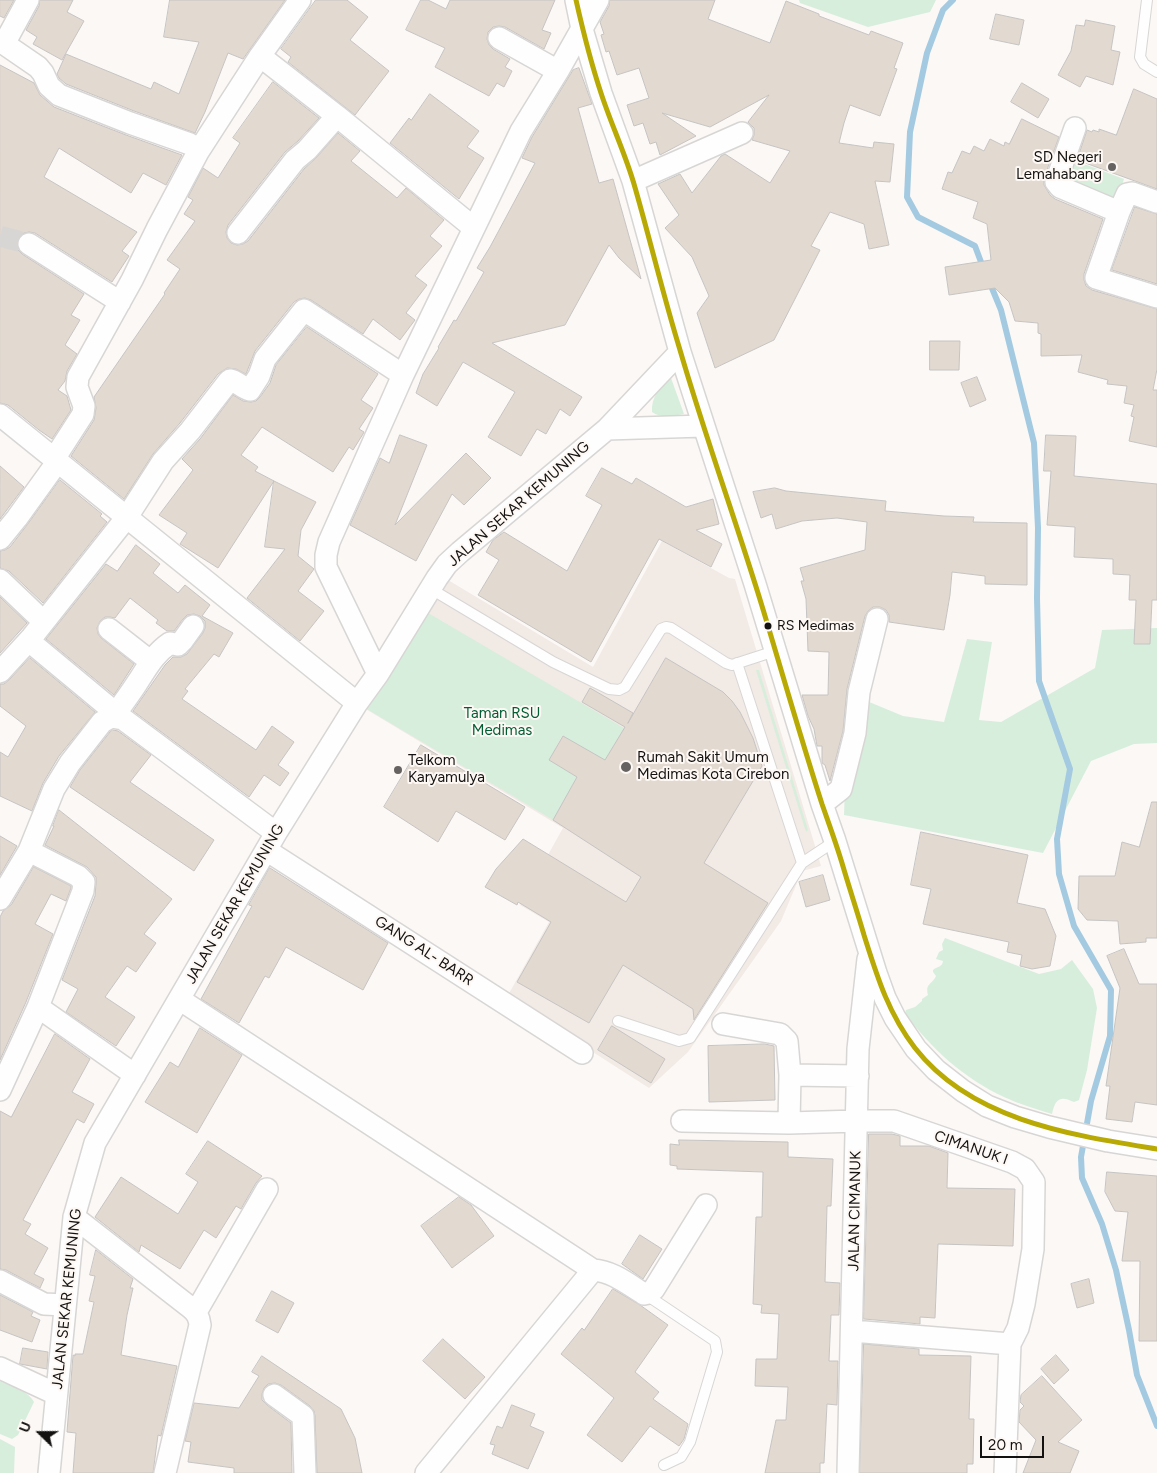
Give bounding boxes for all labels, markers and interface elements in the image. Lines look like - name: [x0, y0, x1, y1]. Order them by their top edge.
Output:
- place label: SD Negeri Lemahabang: [1016, 149, 1102, 184]
- marker: SD Negeri Lemahabang: [1106, 161, 1118, 173]
- street label: JALAN SEKAR KEMUNING: [445, 438, 593, 570]
- place label: RS Medimas: [777, 618, 854, 634]
- marker: RS Medimas: [763, 621, 773, 631]
- park label: Taman RSU Medimas: [464, 705, 540, 740]
- place label: Rumah Sakit Umum Medimas Kota Cirebon: [637, 749, 789, 784]
- place label: Telkom Karyamulya: [408, 752, 485, 787]
- marker: Rumah Sakit Umum Medimas Kota Cirebon: [619, 760, 633, 774]
- marker: Telkom Karyamulya: [392, 764, 404, 776]
- street label: JALAN SEKAR KEMUNING: [182, 821, 288, 987]
- street label: GANG AL- BARR: [371, 912, 477, 990]
- street label: CIMANUK I: [932, 1127, 1010, 1169]
- street label: JALAN CIMANUK: [845, 1151, 865, 1271]
- street label: JALAN SEKAR KEMUNING: [49, 1208, 85, 1390]
- north arrow: [15, 1408, 65, 1458]
- text: U: [16, 1419, 35, 1435]
- scale bar: [982, 1426, 1046, 1458]
- text: 20 m: [988, 1436, 1022, 1454]

